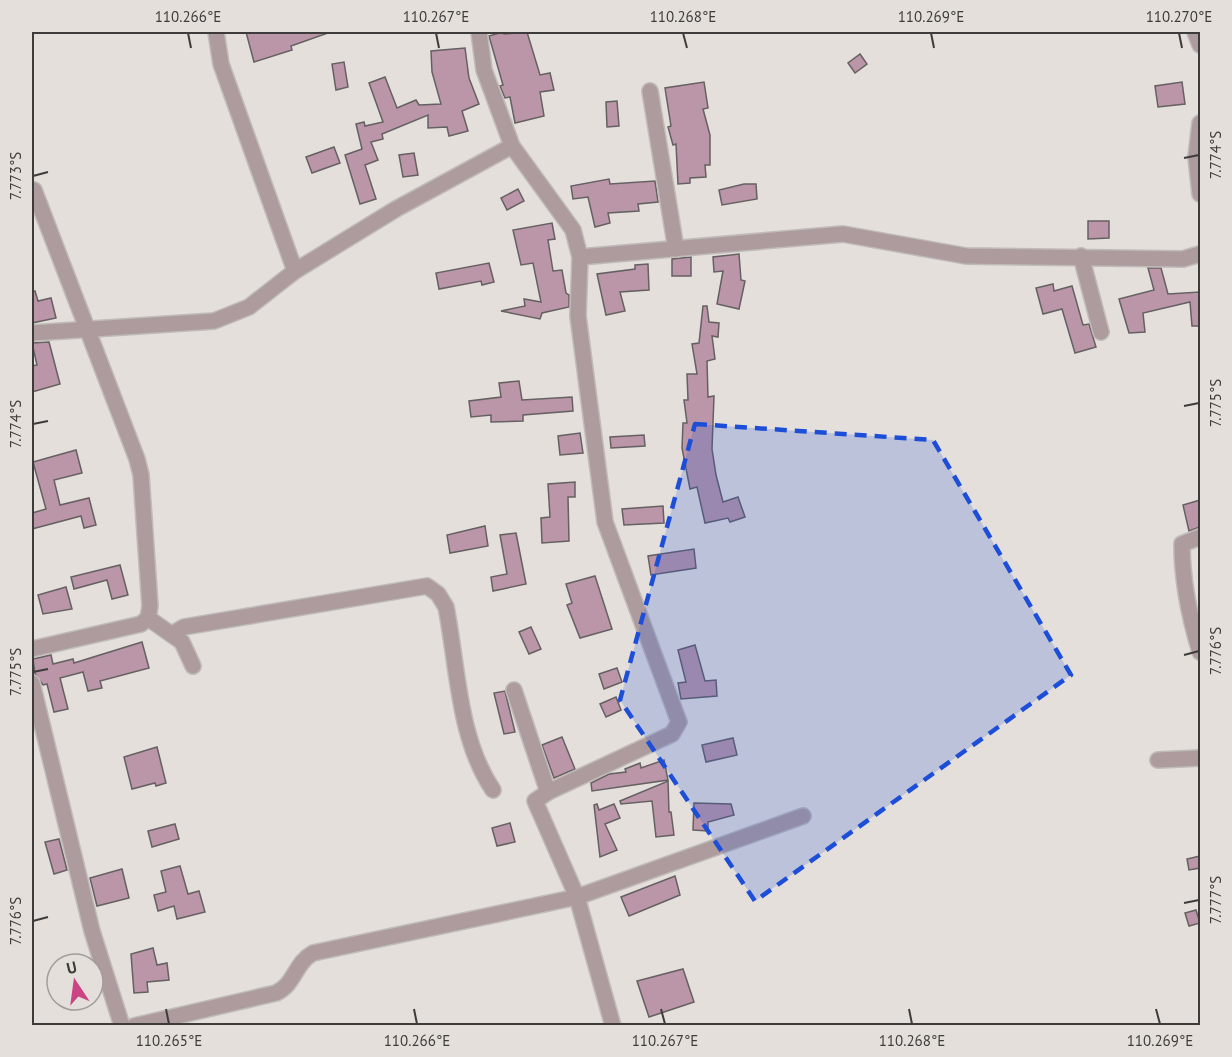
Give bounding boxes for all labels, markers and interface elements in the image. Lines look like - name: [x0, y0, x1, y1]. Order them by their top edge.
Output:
- text: 110.266°E: [155, 7, 221, 26]
- text: 110.267°E: [403, 7, 469, 26]
- text: 110.268°E: [650, 7, 716, 26]
- text: 110.269°E: [898, 7, 964, 26]
- text: 110.270°E: [1146, 7, 1212, 26]
- text: 7.774°S: [1206, 131, 1225, 179]
- text: 7.773°S: [6, 152, 25, 200]
- text: 7.775°S: [1206, 379, 1225, 427]
- text: 7.774°S: [6, 400, 25, 448]
- text: 7.776°S: [1206, 627, 1225, 675]
- text: 7.775°S: [6, 648, 25, 696]
- text: 7.777°S: [1206, 876, 1225, 924]
- text: 7.776°S: [6, 897, 25, 945]
- north arrow: [45, 952, 105, 1012]
- text: U: [64, 957, 79, 978]
- text: 110.265°E: [136, 1031, 202, 1050]
- text: 110.266°E: [384, 1031, 450, 1050]
- text: 110.267°E: [632, 1031, 698, 1050]
- text: 110.268°E: [879, 1031, 945, 1050]
- text: 110.269°E: [1127, 1031, 1193, 1050]

